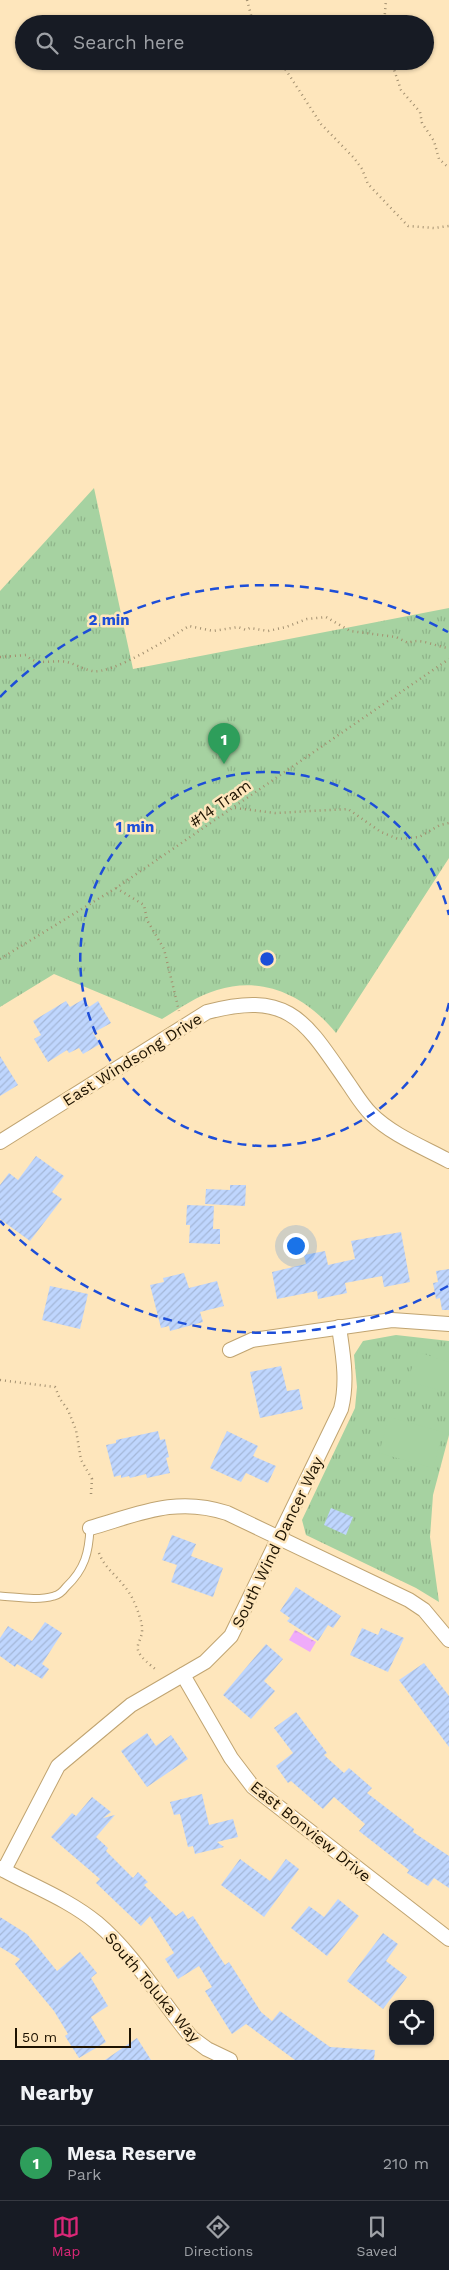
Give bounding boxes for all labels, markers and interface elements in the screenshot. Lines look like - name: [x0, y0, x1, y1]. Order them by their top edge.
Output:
- search box: [15, 15, 434, 70]
- icon: search: [33, 29, 61, 57]
- text: Search here: [73, 31, 184, 54]
- text: 2 min: [88, 611, 130, 629]
- pin: 1: [208, 723, 240, 764]
- street label: #14 Tram: [186, 775, 255, 831]
- text: 1 min: [116, 818, 154, 836]
- centre of rings: [258, 950, 276, 968]
- street label: East Windsong Drive: [59, 1009, 205, 1110]
- your location: [283, 1233, 309, 1259]
- street label: South Wind Dancer Way: [228, 1453, 328, 1631]
- street label: East Bonview Drive: [247, 1777, 375, 1886]
- street label: South Toluka Way: [101, 1928, 205, 2047]
- map controls: [389, 2000, 434, 2045]
- button: locate: [389, 2000, 434, 2045]
- scale bar: [15, 2025, 131, 2048]
- text: 50 m: [22, 2029, 57, 2045]
- text: Nearby: [20, 2080, 93, 2105]
- text: Mesa Reserve: [67, 2142, 196, 2165]
- text: 1: [33, 2154, 39, 2173]
- text: 210 m: [383, 2154, 429, 2173]
- text: Park: [67, 2165, 101, 2184]
- tab: Map: [52, 2213, 80, 2259]
- tab: Directions: [184, 2213, 253, 2259]
- tab: Saved: [357, 2213, 397, 2259]

